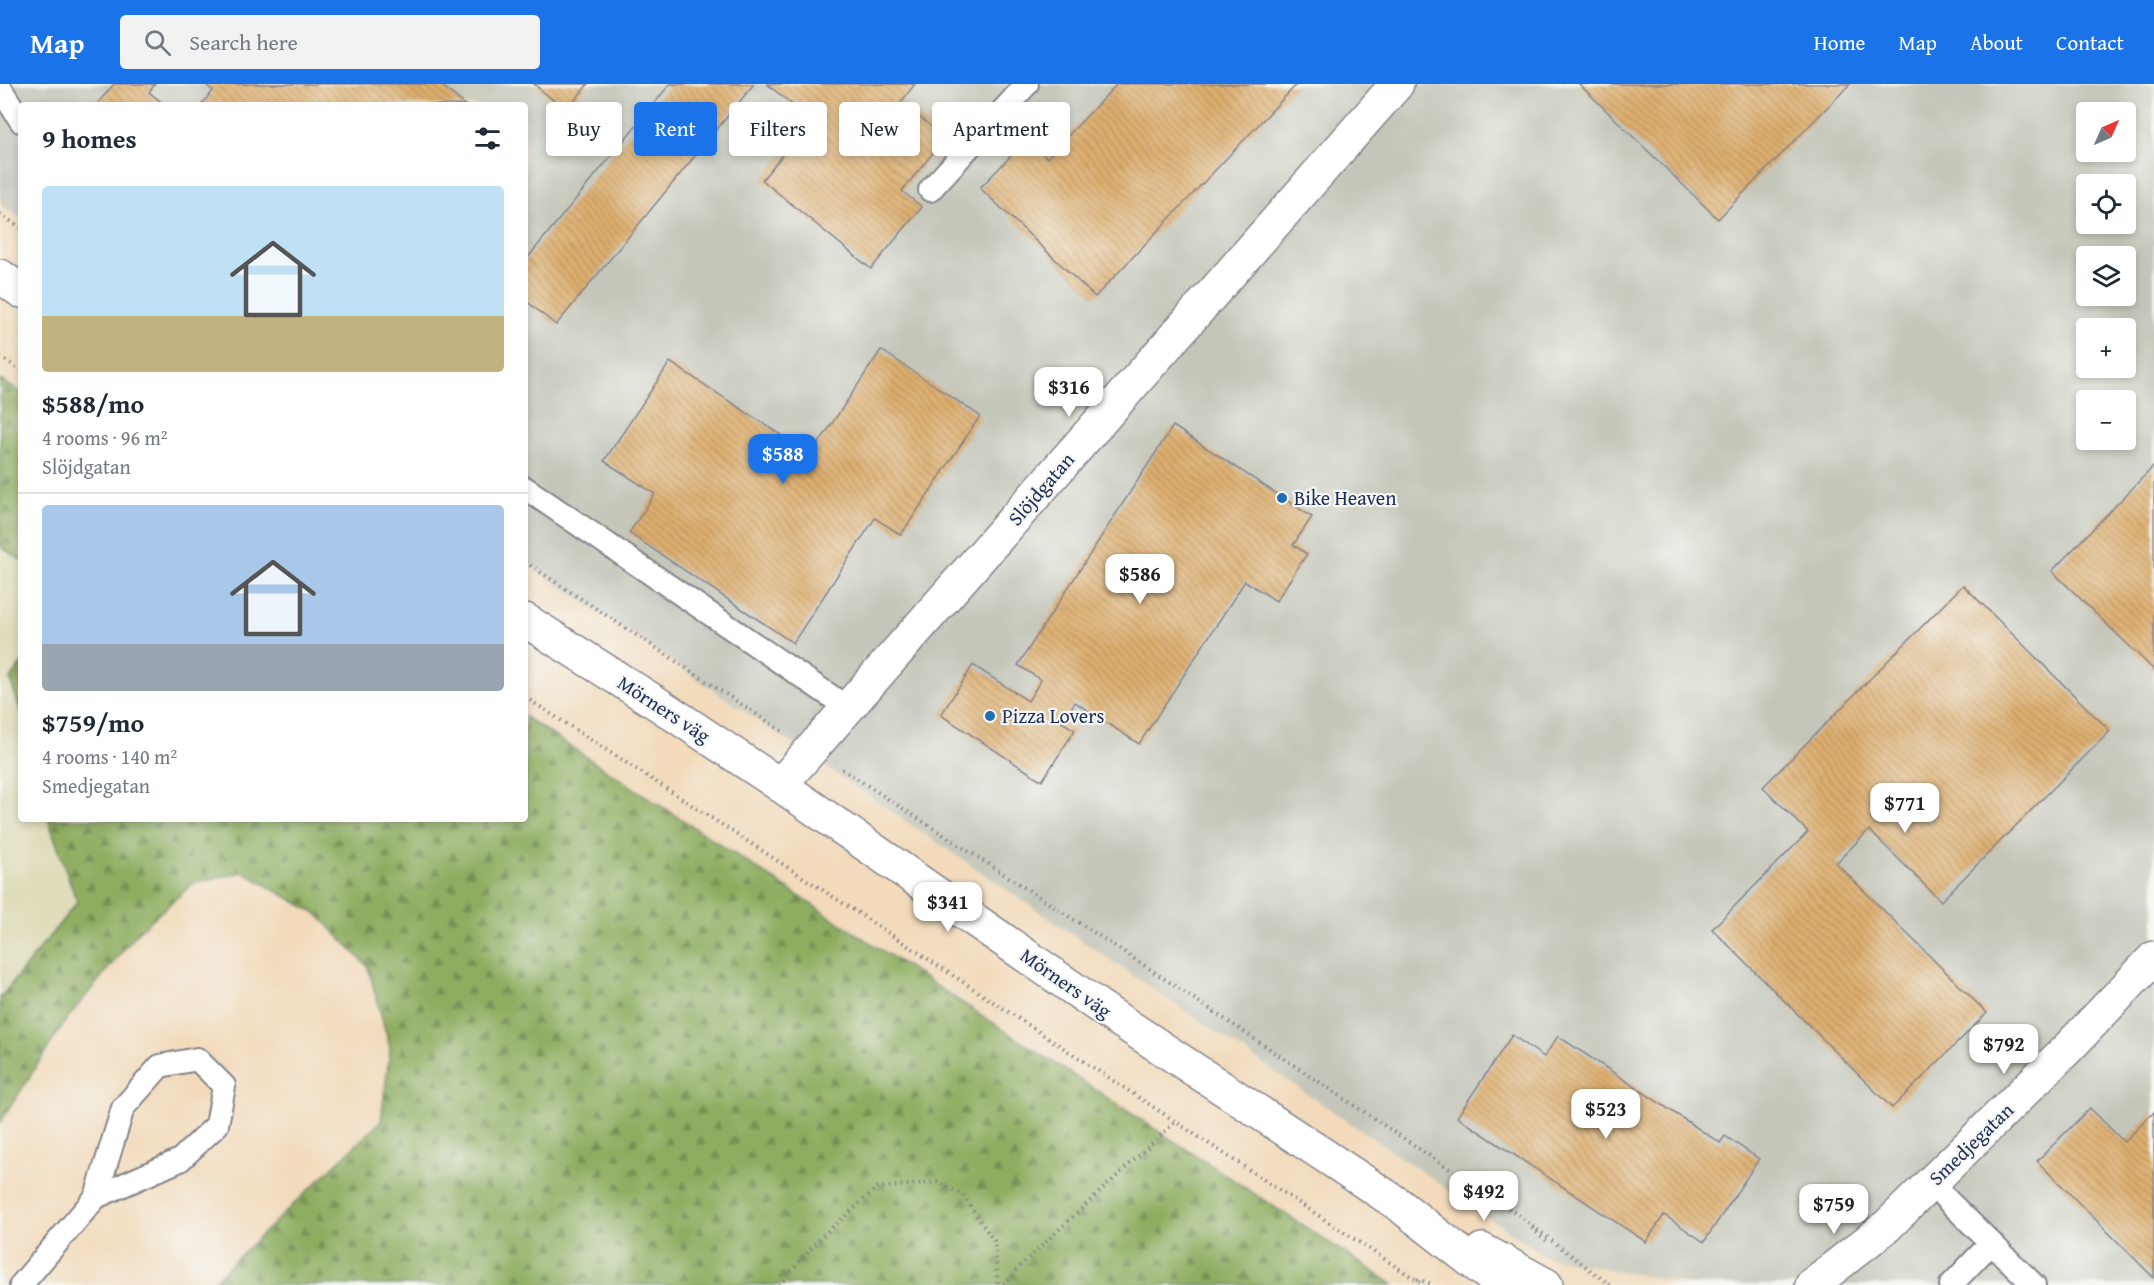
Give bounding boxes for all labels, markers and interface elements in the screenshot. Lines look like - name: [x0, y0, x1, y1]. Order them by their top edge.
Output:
- search box: [120, 15, 540, 69]
- text: Map: [30, 22, 84, 63]
- icon: search: [141, 26, 174, 59]
- text: Search here: [189, 26, 298, 58]
- text: Home: [1814, 27, 1865, 58]
- text: Map: [1898, 27, 1937, 58]
- text: About: [1970, 27, 2023, 58]
- text: Contact: [2056, 27, 2124, 58]
- chip: Buy: [546, 102, 622, 156]
- chip: Rent: [634, 102, 717, 156]
- chip: Filters: [729, 102, 827, 156]
- chip: New: [839, 102, 920, 156]
- chip: Apartment: [932, 102, 1070, 156]
- north arrow: [2076, 102, 2136, 162]
- map controls: [2076, 102, 2136, 450]
- text: 9 homes: [42, 119, 137, 158]
- icon: filters: [471, 122, 504, 155]
- button: locate: [2076, 174, 2136, 234]
- icon: home: [219, 225, 327, 333]
- button: layers: [2076, 246, 2136, 306]
- button: +: [2076, 318, 2136, 378]
- pin: $316: [1033, 367, 1105, 418]
- text: $316: [1048, 372, 1090, 401]
- text: $588/mo: [42, 384, 144, 423]
- button: −: [2076, 390, 2136, 450]
- text: 4 rooms · 96 m²: [42, 423, 168, 452]
- pin: $588: [747, 434, 819, 485]
- text: $588: [762, 439, 804, 468]
- street label: Slöjdgatan: [1001, 446, 1081, 532]
- text: Slöjdgatan: [42, 452, 131, 481]
- place label: Bike Heaven: [1294, 483, 1396, 512]
- marker: Bike Heaven: [1275, 491, 1289, 505]
- icon: home: [219, 544, 327, 652]
- pin: $586: [1104, 554, 1176, 605]
- text: $586: [1119, 559, 1161, 588]
- street label: Mörners väg: [612, 668, 716, 749]
- place label: Pizza Lovers: [1002, 701, 1104, 730]
- text: $759/mo: [42, 703, 144, 742]
- marker: Pizza Lovers: [983, 709, 997, 723]
- text: 4 rooms · 140 m²: [42, 742, 177, 771]
- text: Smedjegatan: [42, 771, 150, 800]
- pin: $771: [1869, 783, 1941, 834]
- text: $771: [1884, 788, 1926, 817]
- pin: $341: [912, 882, 984, 933]
- text: $341: [927, 887, 969, 916]
- street label: Mörners väg: [1015, 940, 1118, 1025]
- pin: $792: [1968, 1024, 2040, 1075]
- text: $792: [1983, 1029, 2025, 1058]
- pin: $523: [1570, 1089, 1642, 1140]
- text: $523: [1585, 1094, 1627, 1123]
- street label: Smedjegatan: [1922, 1096, 2020, 1192]
- pin: $492: [1448, 1171, 1520, 1222]
- text: $492: [1463, 1176, 1505, 1205]
- pin: $759: [1798, 1184, 1870, 1235]
- text: $759: [1813, 1189, 1855, 1218]

